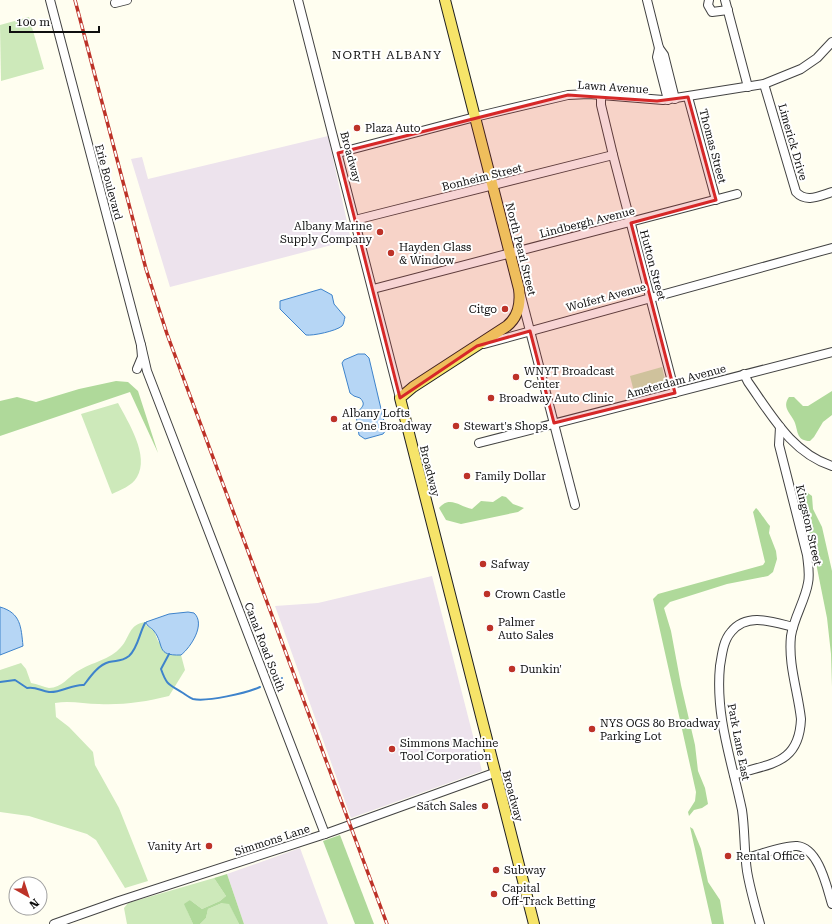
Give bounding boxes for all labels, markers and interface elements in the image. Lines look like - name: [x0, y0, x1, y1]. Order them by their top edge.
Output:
- scale bar: [10, 8, 99, 34]
- text: 100 m: [16, 15, 50, 29]
- district label: NORTH ALBANY: [332, 48, 442, 62]
- street label: Lawn Avenue: [577, 79, 649, 96]
- street label: Limerick Drive: [775, 102, 810, 182]
- street label: Thomas Street: [696, 107, 729, 185]
- place label: Plaza Auto: [365, 122, 421, 135]
- marker: Plaza Auto: [352, 123, 362, 133]
- street label: Broadway: [337, 130, 364, 185]
- street label: Erie Boulevard: [92, 143, 125, 221]
- street label: Bonheim Street: [441, 161, 524, 194]
- street label: North Pearl Street: [503, 201, 538, 297]
- street label: Lindbergh Avenue: [538, 204, 636, 241]
- place label: Albany Marine Supply Company: [280, 220, 372, 246]
- marker: Albany Marine Supply Company: [375, 227, 385, 237]
- street label: Hutton Street: [637, 229, 668, 302]
- place label: Hayden Glass & Window: [399, 241, 471, 267]
- marker: Hayden Glass & Window: [386, 248, 396, 258]
- street label: Wolfert Avenue: [565, 281, 647, 314]
- place label: Citgo: [469, 303, 497, 316]
- marker: Citgo: [500, 304, 510, 314]
- street label: Amsterdam Avenue: [625, 362, 727, 401]
- place label: WNYT Broadcast Center: [524, 365, 614, 391]
- marker: WNYT Broadcast Center: [511, 372, 521, 382]
- place label: Broadway Auto Clinic: [499, 392, 614, 405]
- marker: Broadway Auto Clinic: [486, 393, 496, 403]
- place label: Albany Lofts at One Broadway: [342, 407, 432, 433]
- marker: Albany Lofts at One Broadway: [329, 414, 339, 424]
- place label: Stewart's Shops: [464, 420, 548, 433]
- marker: Stewart's Shops: [451, 421, 461, 431]
- street label: Broadway: [417, 444, 442, 499]
- place label: Family Dollar: [475, 470, 546, 483]
- marker: Family Dollar: [462, 471, 472, 481]
- street label: Kingston Street: [793, 484, 824, 567]
- place label: Safway: [491, 558, 530, 571]
- marker: Safway: [478, 559, 488, 569]
- place label: Crown Castle: [495, 588, 565, 601]
- marker: Crown Castle: [482, 589, 492, 599]
- street label: Canal Road South: [241, 601, 288, 694]
- place label: Palmer Auto Sales: [498, 616, 554, 642]
- marker: Palmer Auto Sales: [485, 623, 495, 633]
- place label: Dunkin': [520, 663, 562, 676]
- marker: Dunkin': [507, 664, 517, 674]
- street label: Park Lane East: [725, 702, 752, 782]
- place label: NYS OGS 80 Broadway Parking Lot: [600, 717, 721, 743]
- marker: NYS OGS 80 Broadway Parking Lot: [587, 724, 597, 734]
- place label: Simmons Machine Tool Corporation: [400, 737, 498, 763]
- marker: Simmons Machine Tool Corporation: [387, 744, 397, 754]
- street label: Broadway: [499, 769, 526, 824]
- place label: Satch Sales: [417, 800, 477, 813]
- marker: Satch Sales: [480, 801, 490, 811]
- street label: Simmons Lane: [233, 822, 311, 859]
- place label: Vanity Art: [147, 840, 201, 853]
- marker: Vanity Art: [204, 841, 214, 851]
- place label: Rental Office: [736, 850, 805, 863]
- marker: Rental Office: [723, 851, 733, 861]
- place label: Subway: [504, 864, 546, 877]
- marker: Subway: [491, 865, 501, 875]
- north arrow: [8, 876, 48, 916]
- place label: Capital Off-Track Betting: [502, 882, 596, 908]
- marker: Capital Off-Track Betting: [489, 889, 499, 899]
- text: N: [26, 896, 41, 911]

